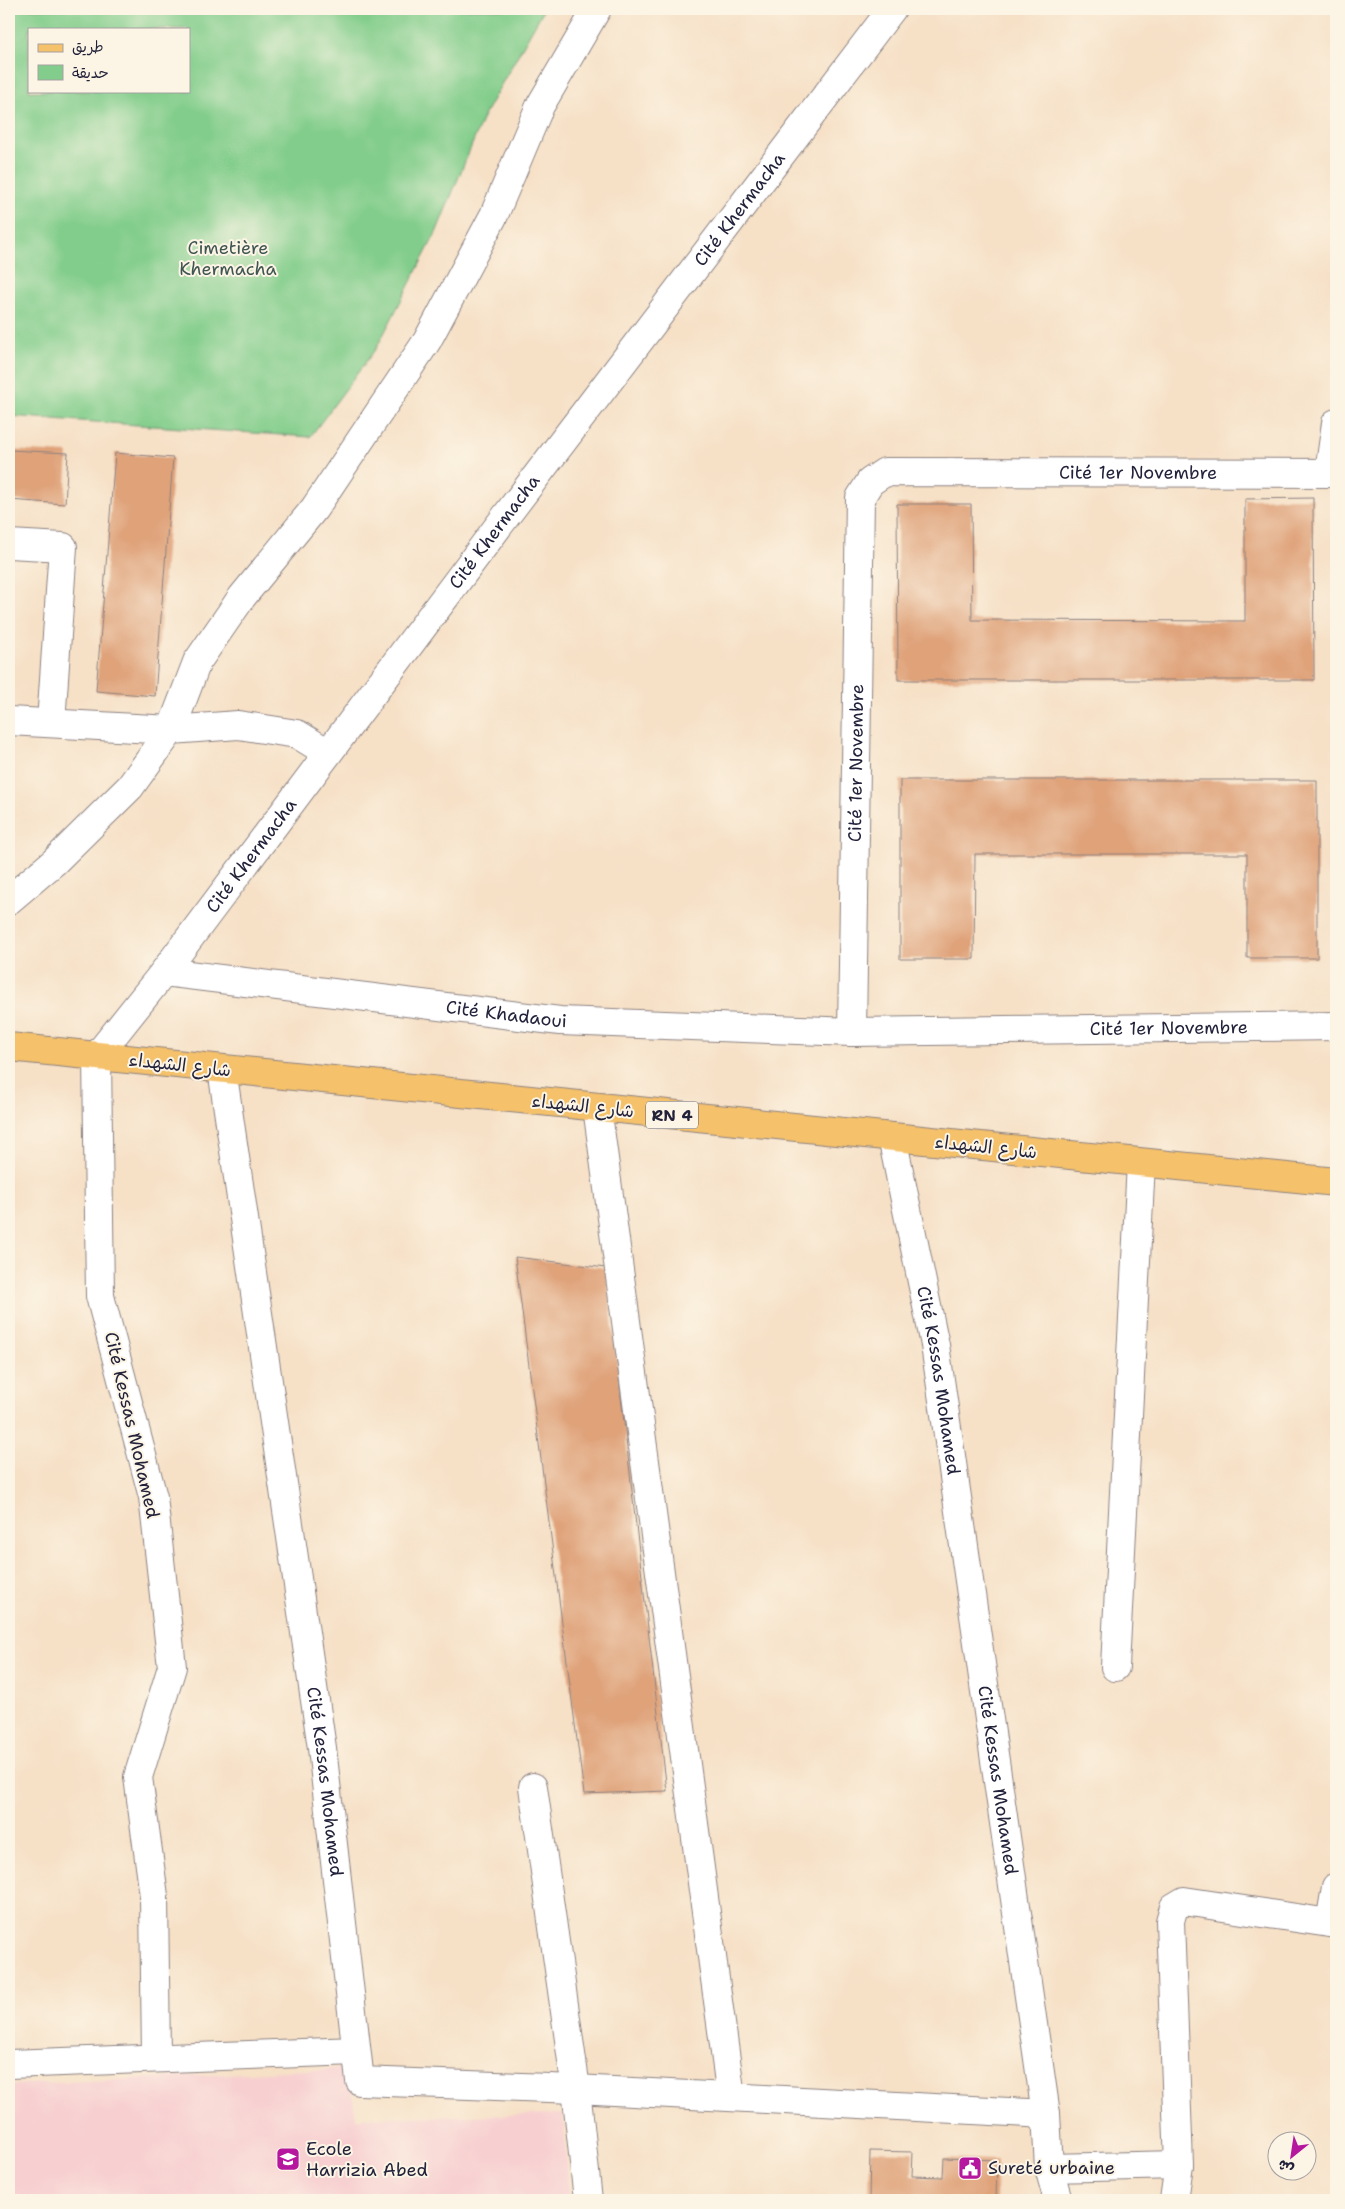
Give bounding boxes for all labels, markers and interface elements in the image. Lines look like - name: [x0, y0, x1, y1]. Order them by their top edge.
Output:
- legend: [28, 28, 190, 92]
- text: طريق: [72, 37, 104, 57]
- text: حديقة: [72, 63, 109, 83]
- street label: Cité Khermacha: [688, 148, 791, 271]
- park label: Cimetière Khermacha: [179, 236, 277, 281]
- street label: Cité 1er Novembre: [1059, 460, 1217, 485]
- street label: Cité Khermacha: [443, 470, 545, 594]
- street label: Cité 1er Novembre: [843, 684, 869, 842]
- street label: Cité Khermacha: [200, 794, 302, 918]
- street label: Cité Khadaoui: [445, 995, 567, 1033]
- street label: Cité 1er Novembre: [1089, 1015, 1248, 1041]
- street label: شارع الشهداء: [128, 1048, 232, 1082]
- street label: شارع الشهداء: [531, 1089, 635, 1123]
- road number: RN 4: [646, 1102, 698, 1128]
- street label: شارع الشهداء: [934, 1130, 1038, 1164]
- street label: Cité Kessas Mohamed: [911, 1284, 966, 1476]
- street label: Cité Kessas Mohamed: [99, 1329, 165, 1521]
- street label: Cité Kessas Mohamed: [972, 1684, 1023, 1876]
- street label: Cité Kessas Mohamed: [301, 1685, 349, 1878]
- north arrow: [1268, 2132, 1318, 2182]
- place label: Ecole Harrizia Abed: [306, 2137, 428, 2182]
- school or university icon: Ecole Harrizia Abed: [275, 2146, 301, 2172]
- public building icon: Sureté urbaine: [957, 2155, 983, 2181]
- place label: Sureté urbaine: [988, 2156, 1115, 2180]
- text: ش: [1274, 2156, 1297, 2179]

